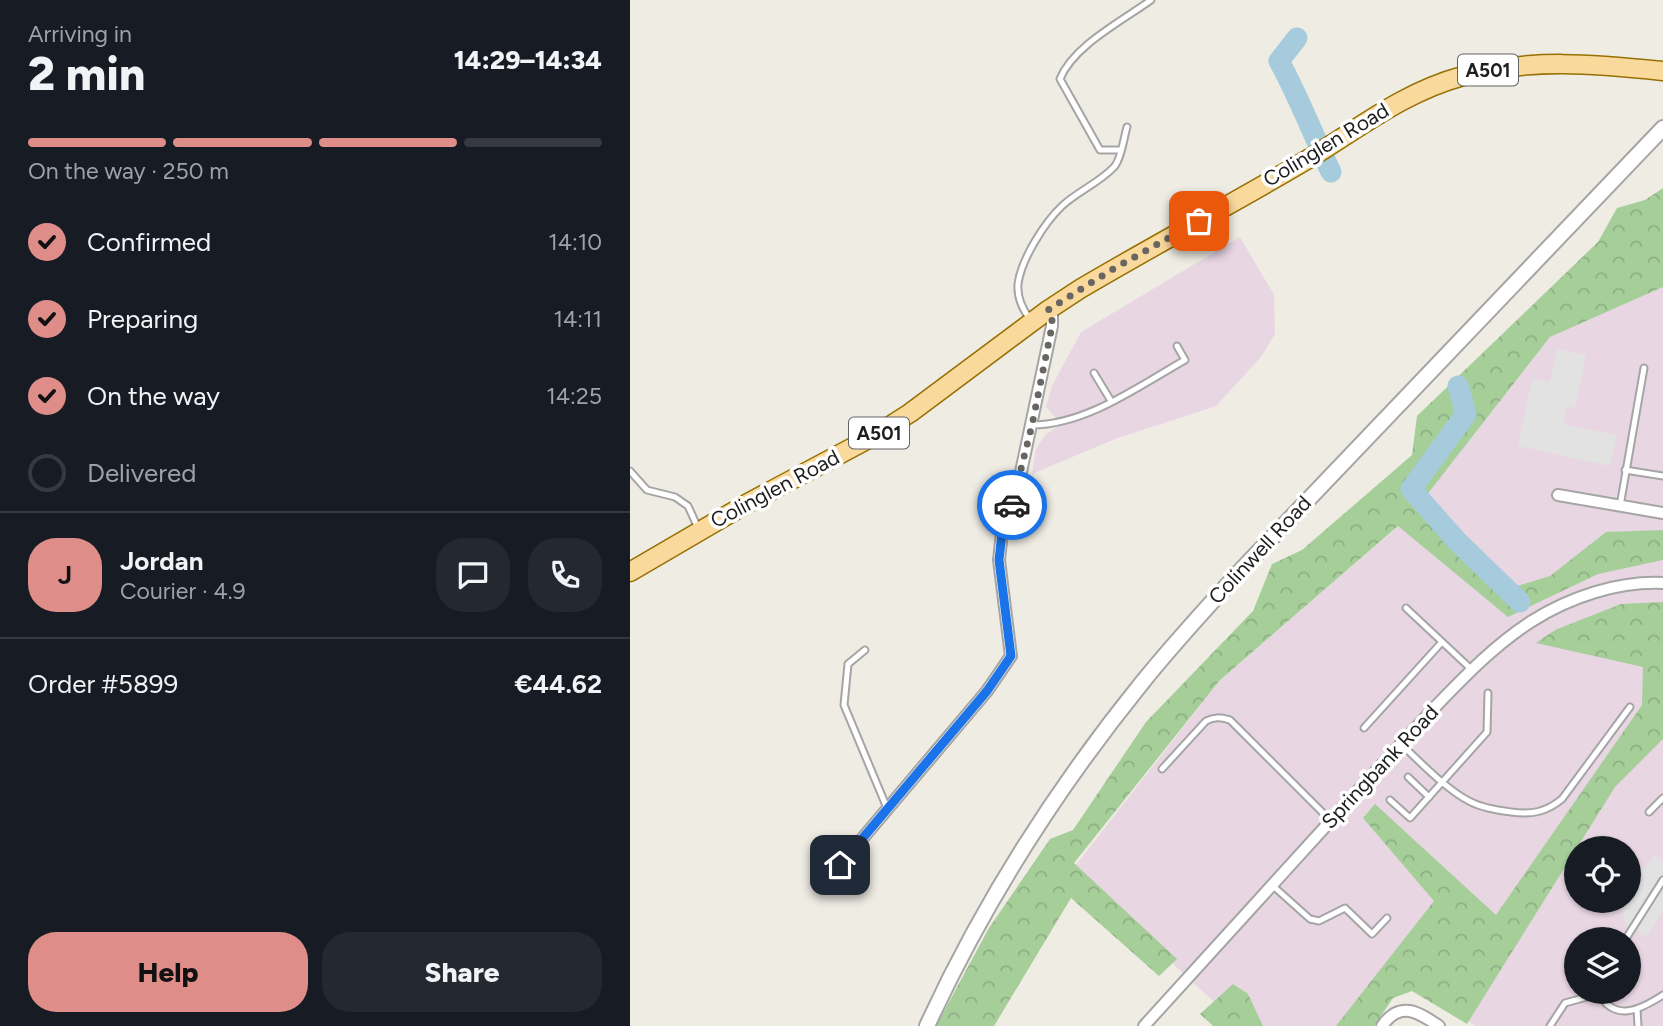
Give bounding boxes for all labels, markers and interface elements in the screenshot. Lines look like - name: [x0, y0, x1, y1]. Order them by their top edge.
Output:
- text: Arriving in: [28, 20, 132, 48]
- text: 14:29–14:34: [454, 44, 602, 76]
- text: 2 min: [28, 46, 145, 102]
- road number: A501: [1458, 54, 1518, 86]
- street label: Colinglen Road: [1258, 97, 1393, 192]
- text: On the way · 250 m: [28, 157, 229, 185]
- pin: [1169, 191, 1229, 251]
- icon: bag: [1180, 202, 1218, 240]
- icon: check: [28, 223, 66, 261]
- text: Confirmed: [87, 226, 211, 258]
- text: 14:10: [548, 228, 602, 256]
- icon: check: [28, 300, 66, 338]
- text: Preparing: [87, 303, 198, 335]
- text: 14:11: [553, 305, 602, 333]
- icon: check: [28, 377, 66, 415]
- text: On the way: [87, 380, 220, 412]
- text: 14:25: [546, 382, 602, 410]
- road number: A501: [849, 418, 909, 448]
- street label: Colinglen Road: [706, 444, 843, 533]
- text: Delivered: [87, 457, 196, 489]
- courier: [977, 470, 1047, 540]
- icon: car: [993, 486, 1031, 524]
- street label: Colinwell Road: [1203, 490, 1316, 609]
- button: chat: [436, 538, 510, 612]
- button: phone: [528, 538, 602, 612]
- text: Jordan: [120, 545, 203, 577]
- text: J: [58, 559, 72, 591]
- text: Courier · 4.9: [120, 577, 246, 605]
- text: Order #5899: [28, 668, 178, 700]
- text: €44.62: [514, 668, 602, 700]
- street label: Springbank Road: [1316, 700, 1443, 834]
- pin: [810, 835, 870, 895]
- map controls: [1564, 836, 1641, 1004]
- button: locate: [1564, 836, 1641, 913]
- icon: home: [821, 846, 859, 884]
- button: layers: [1564, 927, 1641, 1004]
- button: Help: [28, 932, 308, 1012]
- button: Share: [322, 932, 602, 1012]

